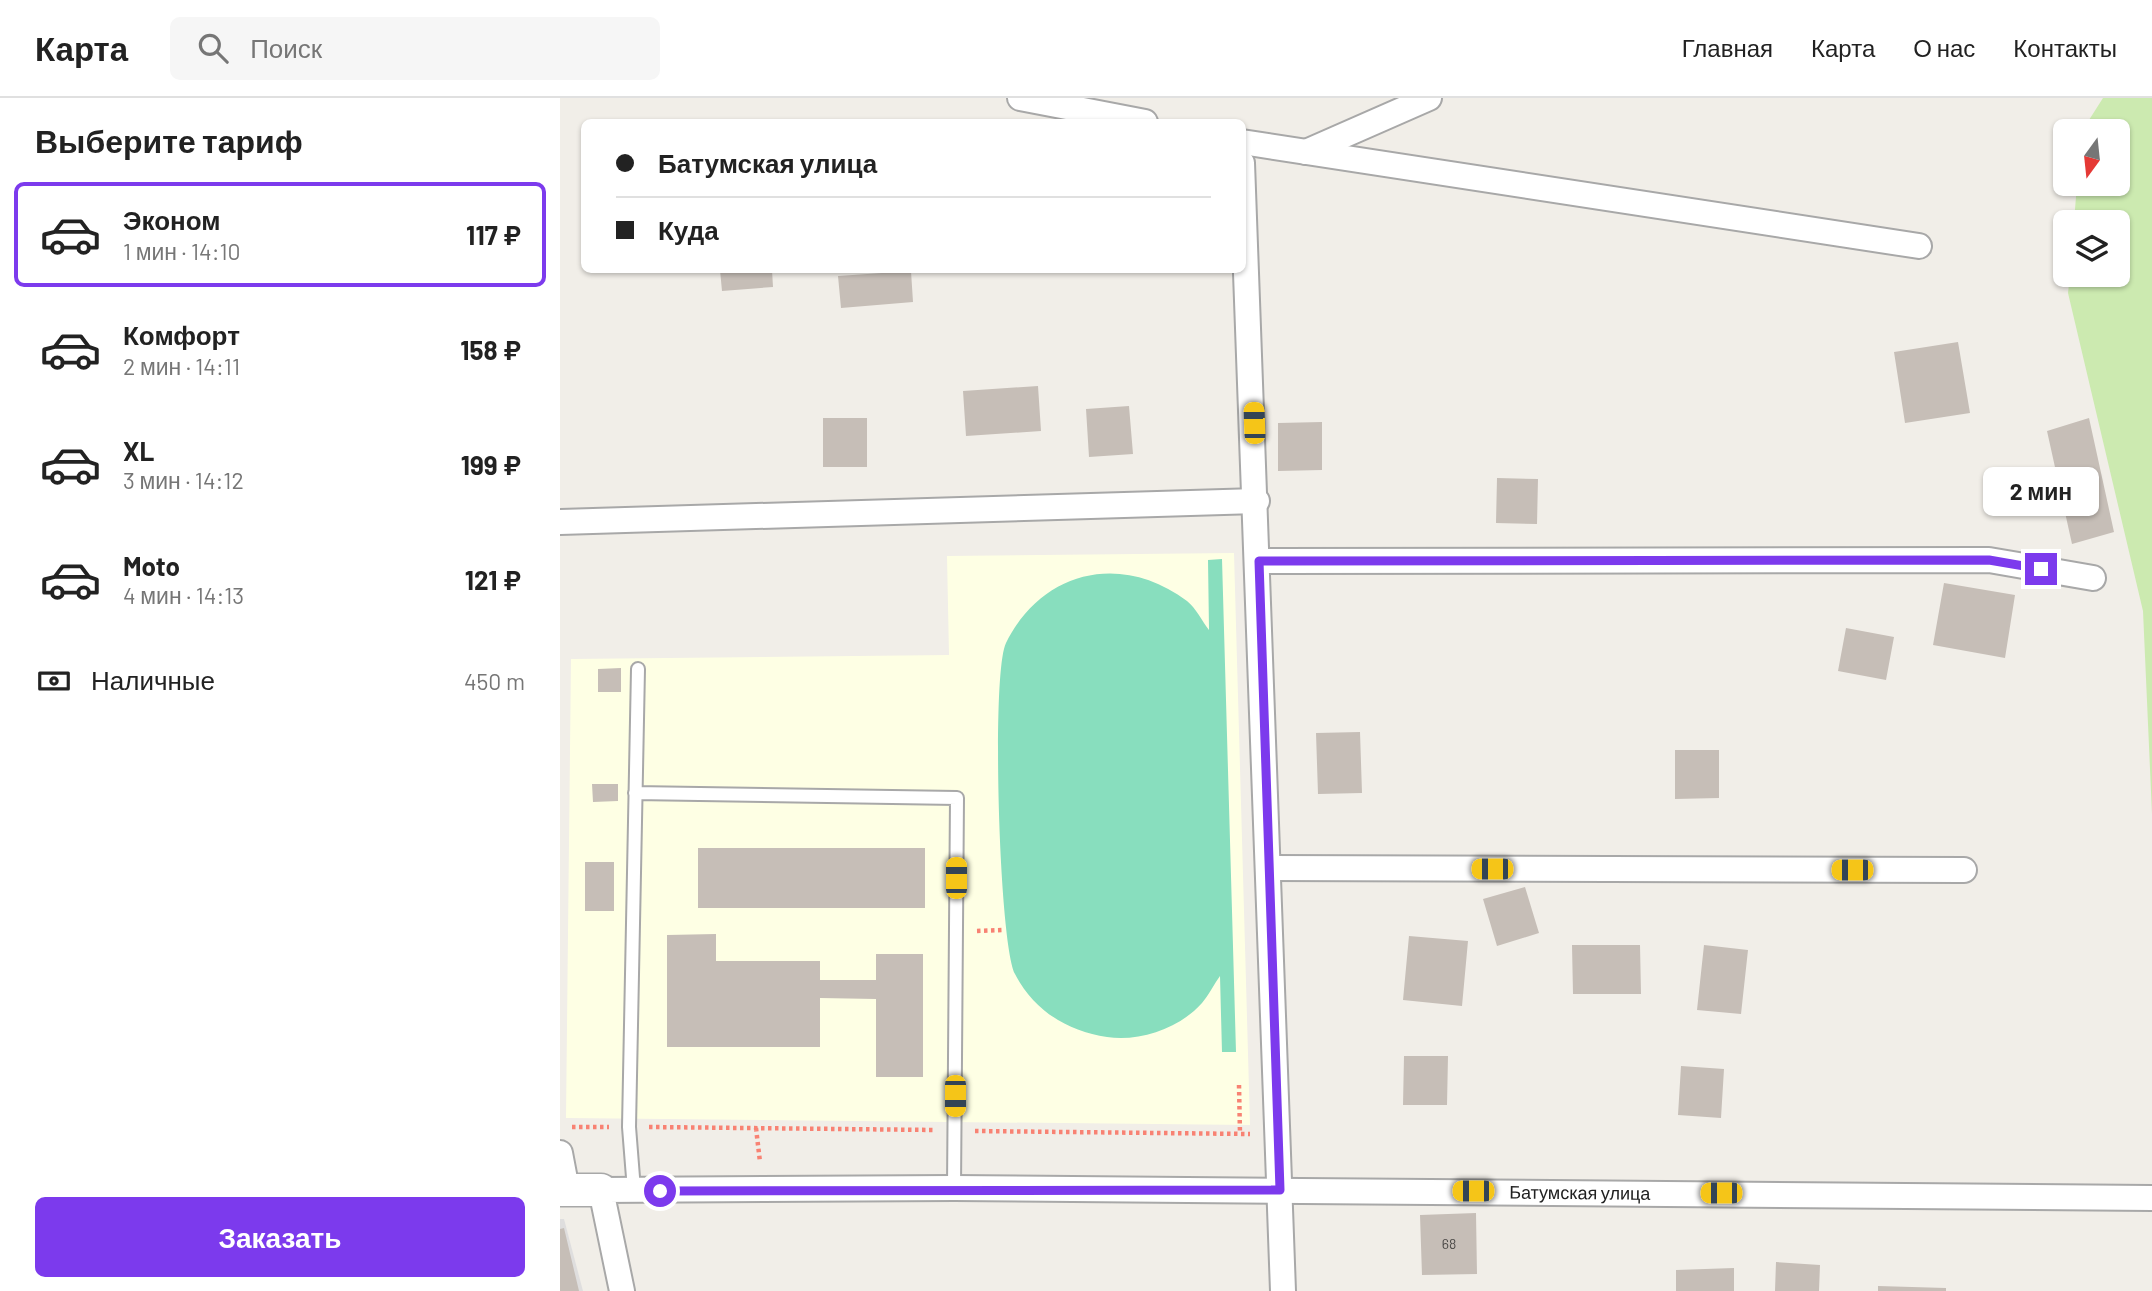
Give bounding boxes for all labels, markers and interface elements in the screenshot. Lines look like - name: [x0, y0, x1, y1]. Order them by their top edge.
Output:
- search box: [170, 17, 660, 80]
- text: Карта: [35, 28, 128, 68]
- icon: search: [194, 29, 232, 67]
- text: Поиск: [250, 32, 322, 63]
- text: Главная: [1682, 33, 1773, 62]
- text: Карта: [1811, 33, 1875, 62]
- text: О нас: [1913, 33, 1975, 62]
- text: Контакты: [2013, 33, 2117, 62]
- north arrow: [2053, 119, 2130, 196]
- map controls: [2053, 119, 2130, 287]
- text: Выберите тариф: [35, 121, 303, 159]
- text: Батумская улица: [658, 147, 877, 178]
- icon: car: [39, 203, 102, 266]
- text: Эконом: [123, 204, 221, 235]
- button: layers: [2053, 210, 2130, 287]
- text: Куда: [658, 214, 719, 245]
- text: 117 ₽: [466, 219, 521, 250]
- text: 1 мин · 14:10: [123, 237, 241, 265]
- icon: car: [39, 318, 102, 381]
- text: Комфорт: [123, 319, 240, 350]
- text: 158 ₽: [460, 334, 521, 365]
- text: 2 мин · 14:11: [123, 352, 240, 380]
- car: [1243, 402, 1266, 444]
- icon: car: [39, 433, 102, 496]
- text: XL: [123, 435, 154, 466]
- text: 199 ₽: [461, 449, 521, 480]
- text: 3 мин · 14:12: [123, 466, 244, 494]
- callout: 2 мин: [1983, 468, 2099, 517]
- text: 2 мин: [2010, 477, 2072, 505]
- icon: car: [39, 548, 102, 611]
- text: Moto: [123, 550, 180, 581]
- route end: [2025, 553, 2057, 585]
- text: 121 ₽: [465, 564, 521, 595]
- text: 4 мин · 14:13: [123, 581, 244, 609]
- icon: cash: [35, 662, 73, 700]
- text: Наличные: [91, 664, 215, 695]
- text: 450 m: [464, 667, 525, 695]
- car: [946, 857, 967, 899]
- car: [1472, 859, 1514, 880]
- car: [1832, 860, 1874, 881]
- car: [945, 1075, 966, 1117]
- route start: [644, 1175, 676, 1207]
- car: [1453, 1181, 1495, 1202]
- street label: Батумская улица: [1509, 1181, 1652, 1204]
- car: [1701, 1183, 1743, 1204]
- button: Заказать: [35, 1197, 525, 1277]
- house number: 68: [1442, 1235, 1456, 1252]

